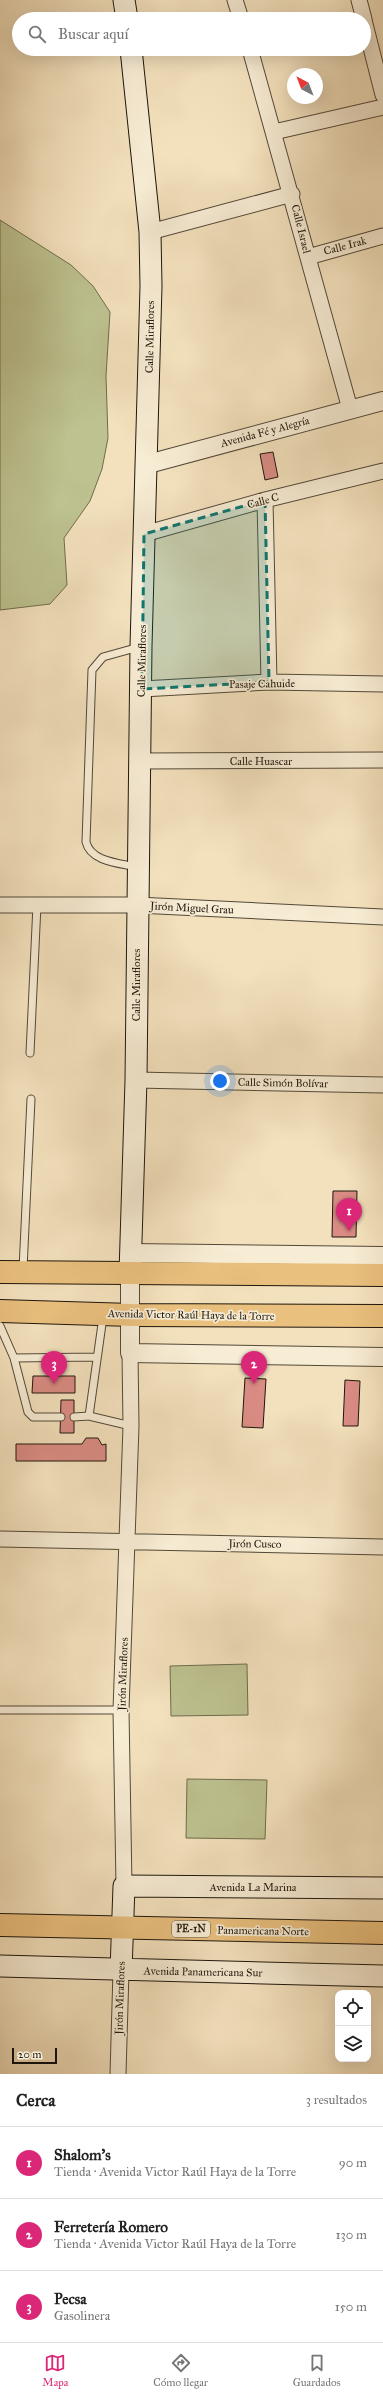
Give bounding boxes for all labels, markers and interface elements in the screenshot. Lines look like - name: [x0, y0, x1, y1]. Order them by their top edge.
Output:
- search box: [12, 12, 371, 56]
- icon: search: [26, 23, 48, 45]
- text: Buscar aquí: [58, 25, 129, 43]
- north arrow: [287, 68, 323, 104]
- street label: Calle Israel: [289, 203, 313, 255]
- street label: Calle Irak: [322, 234, 369, 258]
- street label: Calle Miraflores: [143, 301, 157, 373]
- street label: Avenida Fé y Alegría: [218, 414, 311, 450]
- street label: Calle C: [246, 491, 280, 511]
- street label: Calle Miraflores: [135, 625, 149, 697]
- street label: Pasaje Cahuide: [229, 677, 296, 691]
- street label: Calle Huascar: [230, 755, 293, 768]
- street label: Jirón Miguel Grau: [149, 899, 234, 918]
- street label: Calle Miraflores: [130, 949, 143, 1021]
- your location: [210, 1071, 230, 1091]
- street label: Calle Simón Bolívar: [238, 1076, 329, 1090]
- pin: 1: [336, 1198, 362, 1231]
- street label: Avenida Victor Raúl Haya de la Torre: [107, 1307, 275, 1323]
- pin: 3: [41, 1351, 67, 1384]
- pin: 2: [241, 1351, 267, 1384]
- street label: Jirón Cusco: [227, 1537, 282, 1552]
- street label: Jirón Miraflores: [115, 1637, 132, 1712]
- street label: Avenida La Marina: [208, 1881, 297, 1894]
- road number: PE-1N: [172, 1921, 210, 1937]
- street label: Panamericana Norte: [217, 1924, 309, 1938]
- street label: Jirón Miraflores: [112, 1961, 129, 2036]
- street label: Avenida Panamericana Sur: [142, 1964, 263, 1980]
- map controls: [335, 1990, 371, 2062]
- button: locate: [335, 1990, 371, 2026]
- button: layers: [335, 2026, 371, 2062]
- scale bar: [12, 2046, 57, 2065]
- text: 20 m: [18, 2048, 41, 2061]
- text: Cerca: [16, 2090, 55, 2111]
- text: 3 resultados: [306, 2092, 367, 2108]
- text: Shalom's: [54, 2146, 111, 2164]
- text: 1: [26, 2155, 32, 2171]
- text: 90 m: [339, 2155, 367, 2171]
- text: Tienda · Avenida Victor Raúl Haya de la Torre: [54, 2164, 296, 2180]
- text: Ferretería Romero: [54, 2218, 168, 2236]
- text: 2: [26, 2227, 32, 2243]
- text: 130 m: [335, 2227, 367, 2243]
- text: Tienda · Avenida Victor Raúl Haya de la Torre: [54, 2236, 296, 2252]
- text: Pecsa: [54, 2290, 87, 2308]
- text: 3: [26, 2299, 32, 2315]
- text: 150 m: [335, 2299, 367, 2315]
- text: Gasolinera: [54, 2308, 110, 2324]
- tab: Mapa: [42, 2352, 69, 2389]
- tab: Cómo llegar: [153, 2352, 208, 2389]
- tab: Guardados: [293, 2352, 341, 2389]

